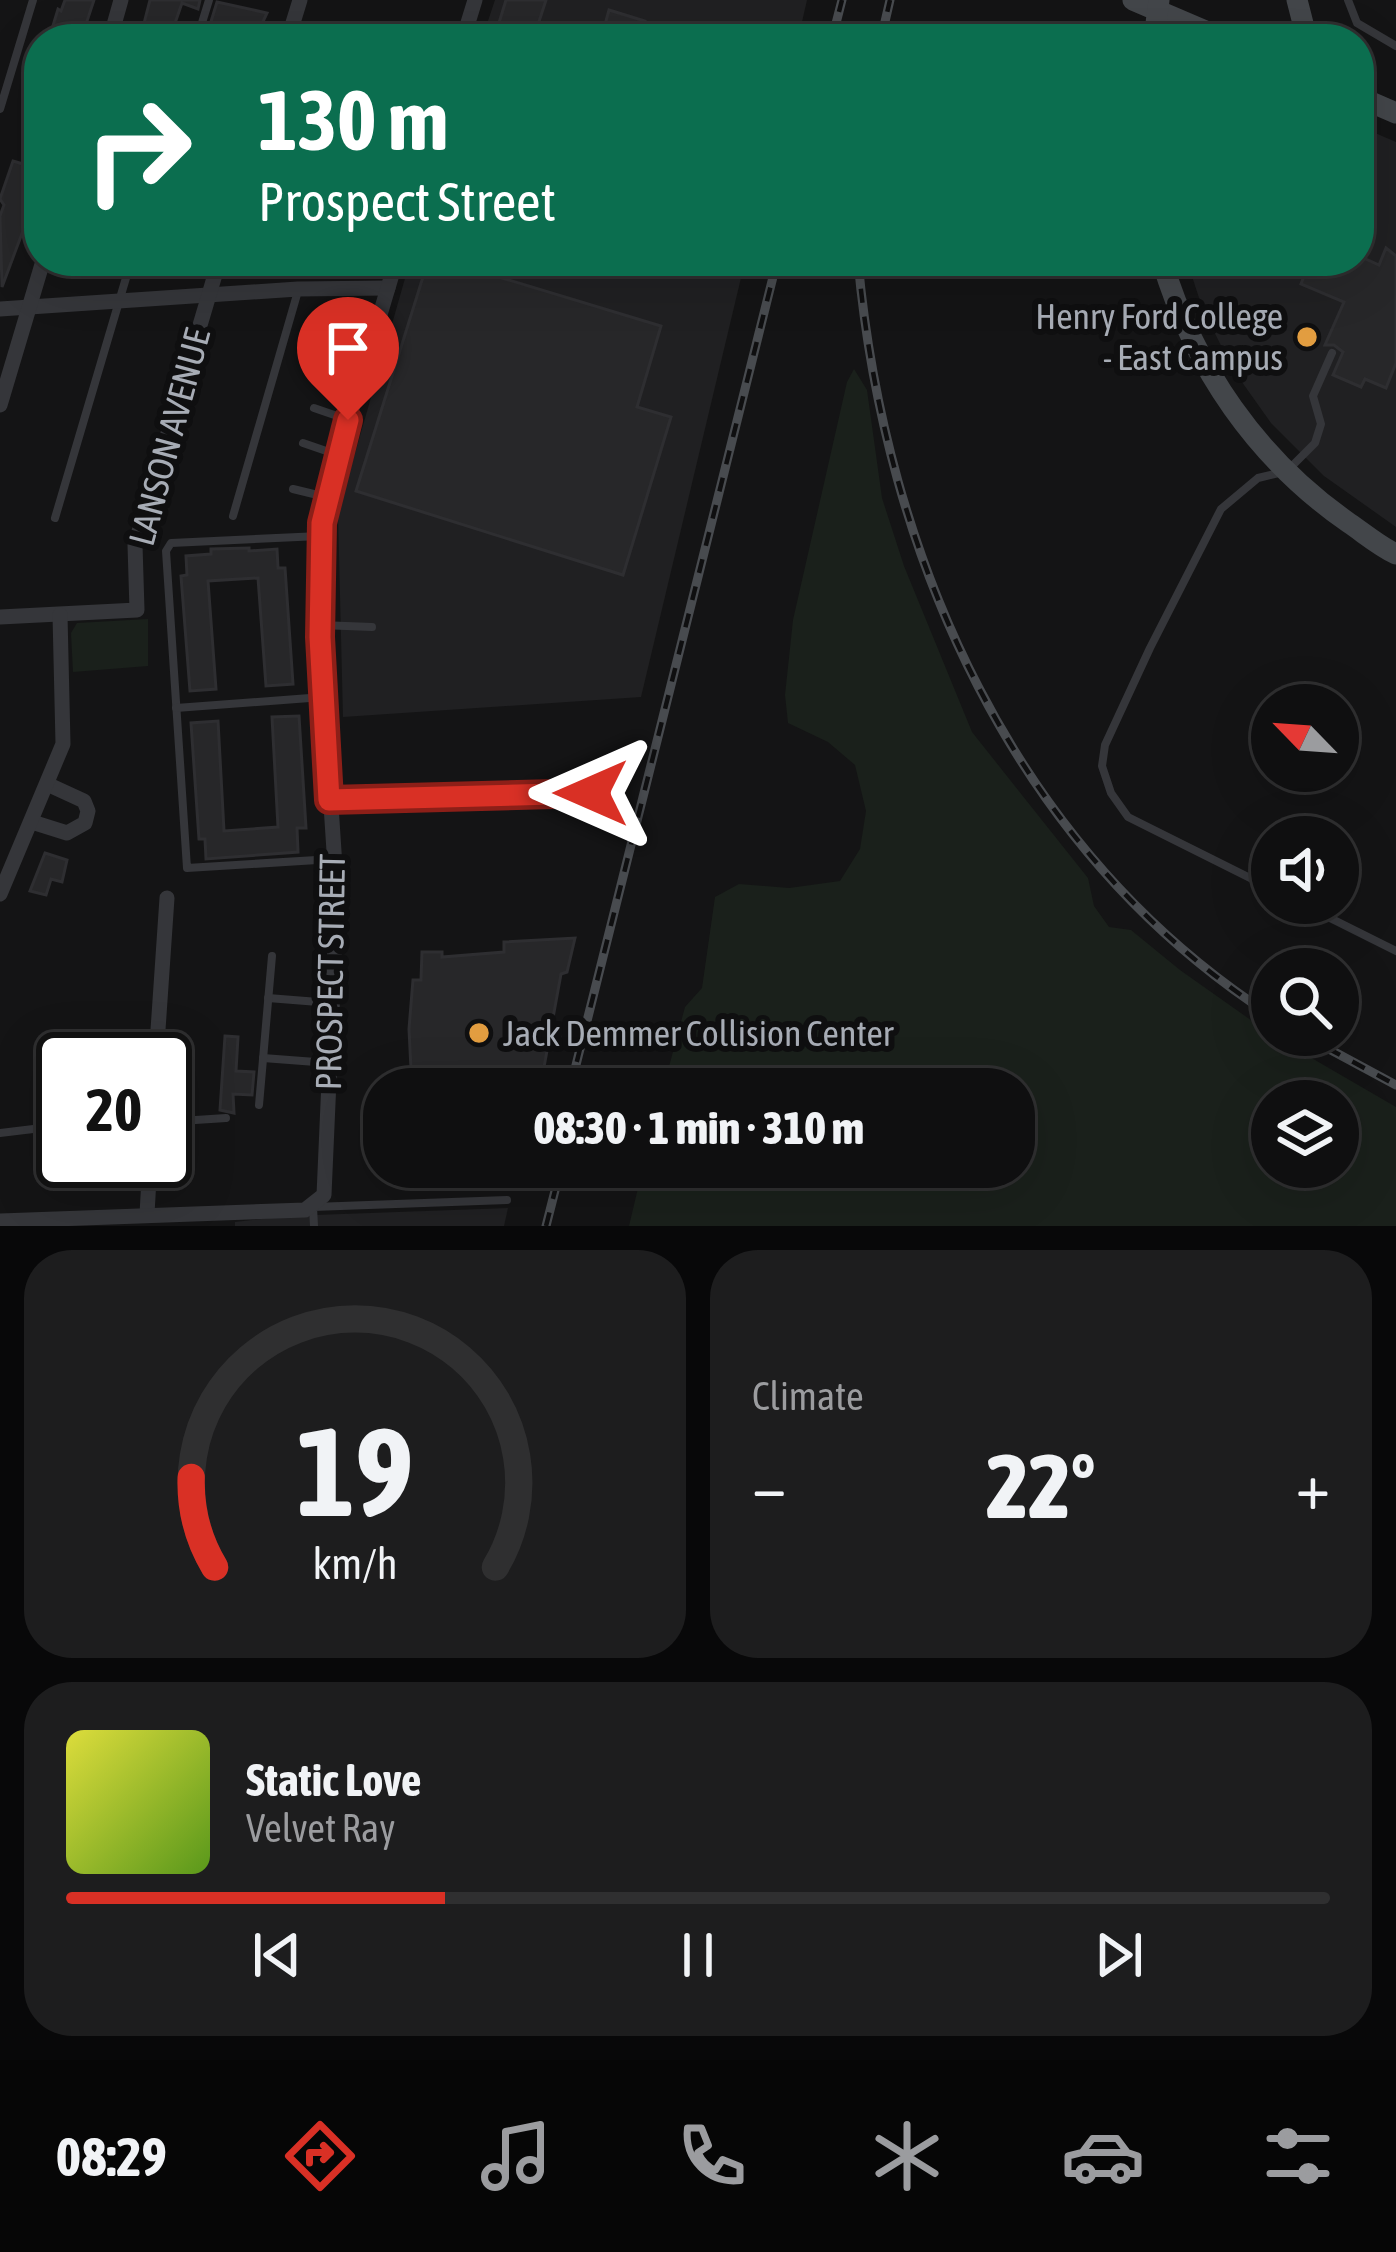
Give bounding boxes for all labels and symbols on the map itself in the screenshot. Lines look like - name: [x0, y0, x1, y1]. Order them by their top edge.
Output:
- place label: Henry Ford College - East Campus: [1035, 295, 1283, 378]
- pin: [297, 297, 399, 420]
- street label: LANSON AVENUE: [120, 324, 218, 550]
- marker: Henry Ford College - East Campus: [1294, 324, 1320, 350]
- north arrow: [1251, 684, 1359, 792]
- position arrow: [528, 730, 654, 856]
- street label: PROSPECT STREET: [307, 853, 353, 1091]
- place label: Jack Demmer Collision Center: [503, 1012, 895, 1054]
- marker: Jack Demmer Collision Center: [466, 1020, 492, 1046]
- speed limit sign: 20: [36, 1032, 192, 1188]

